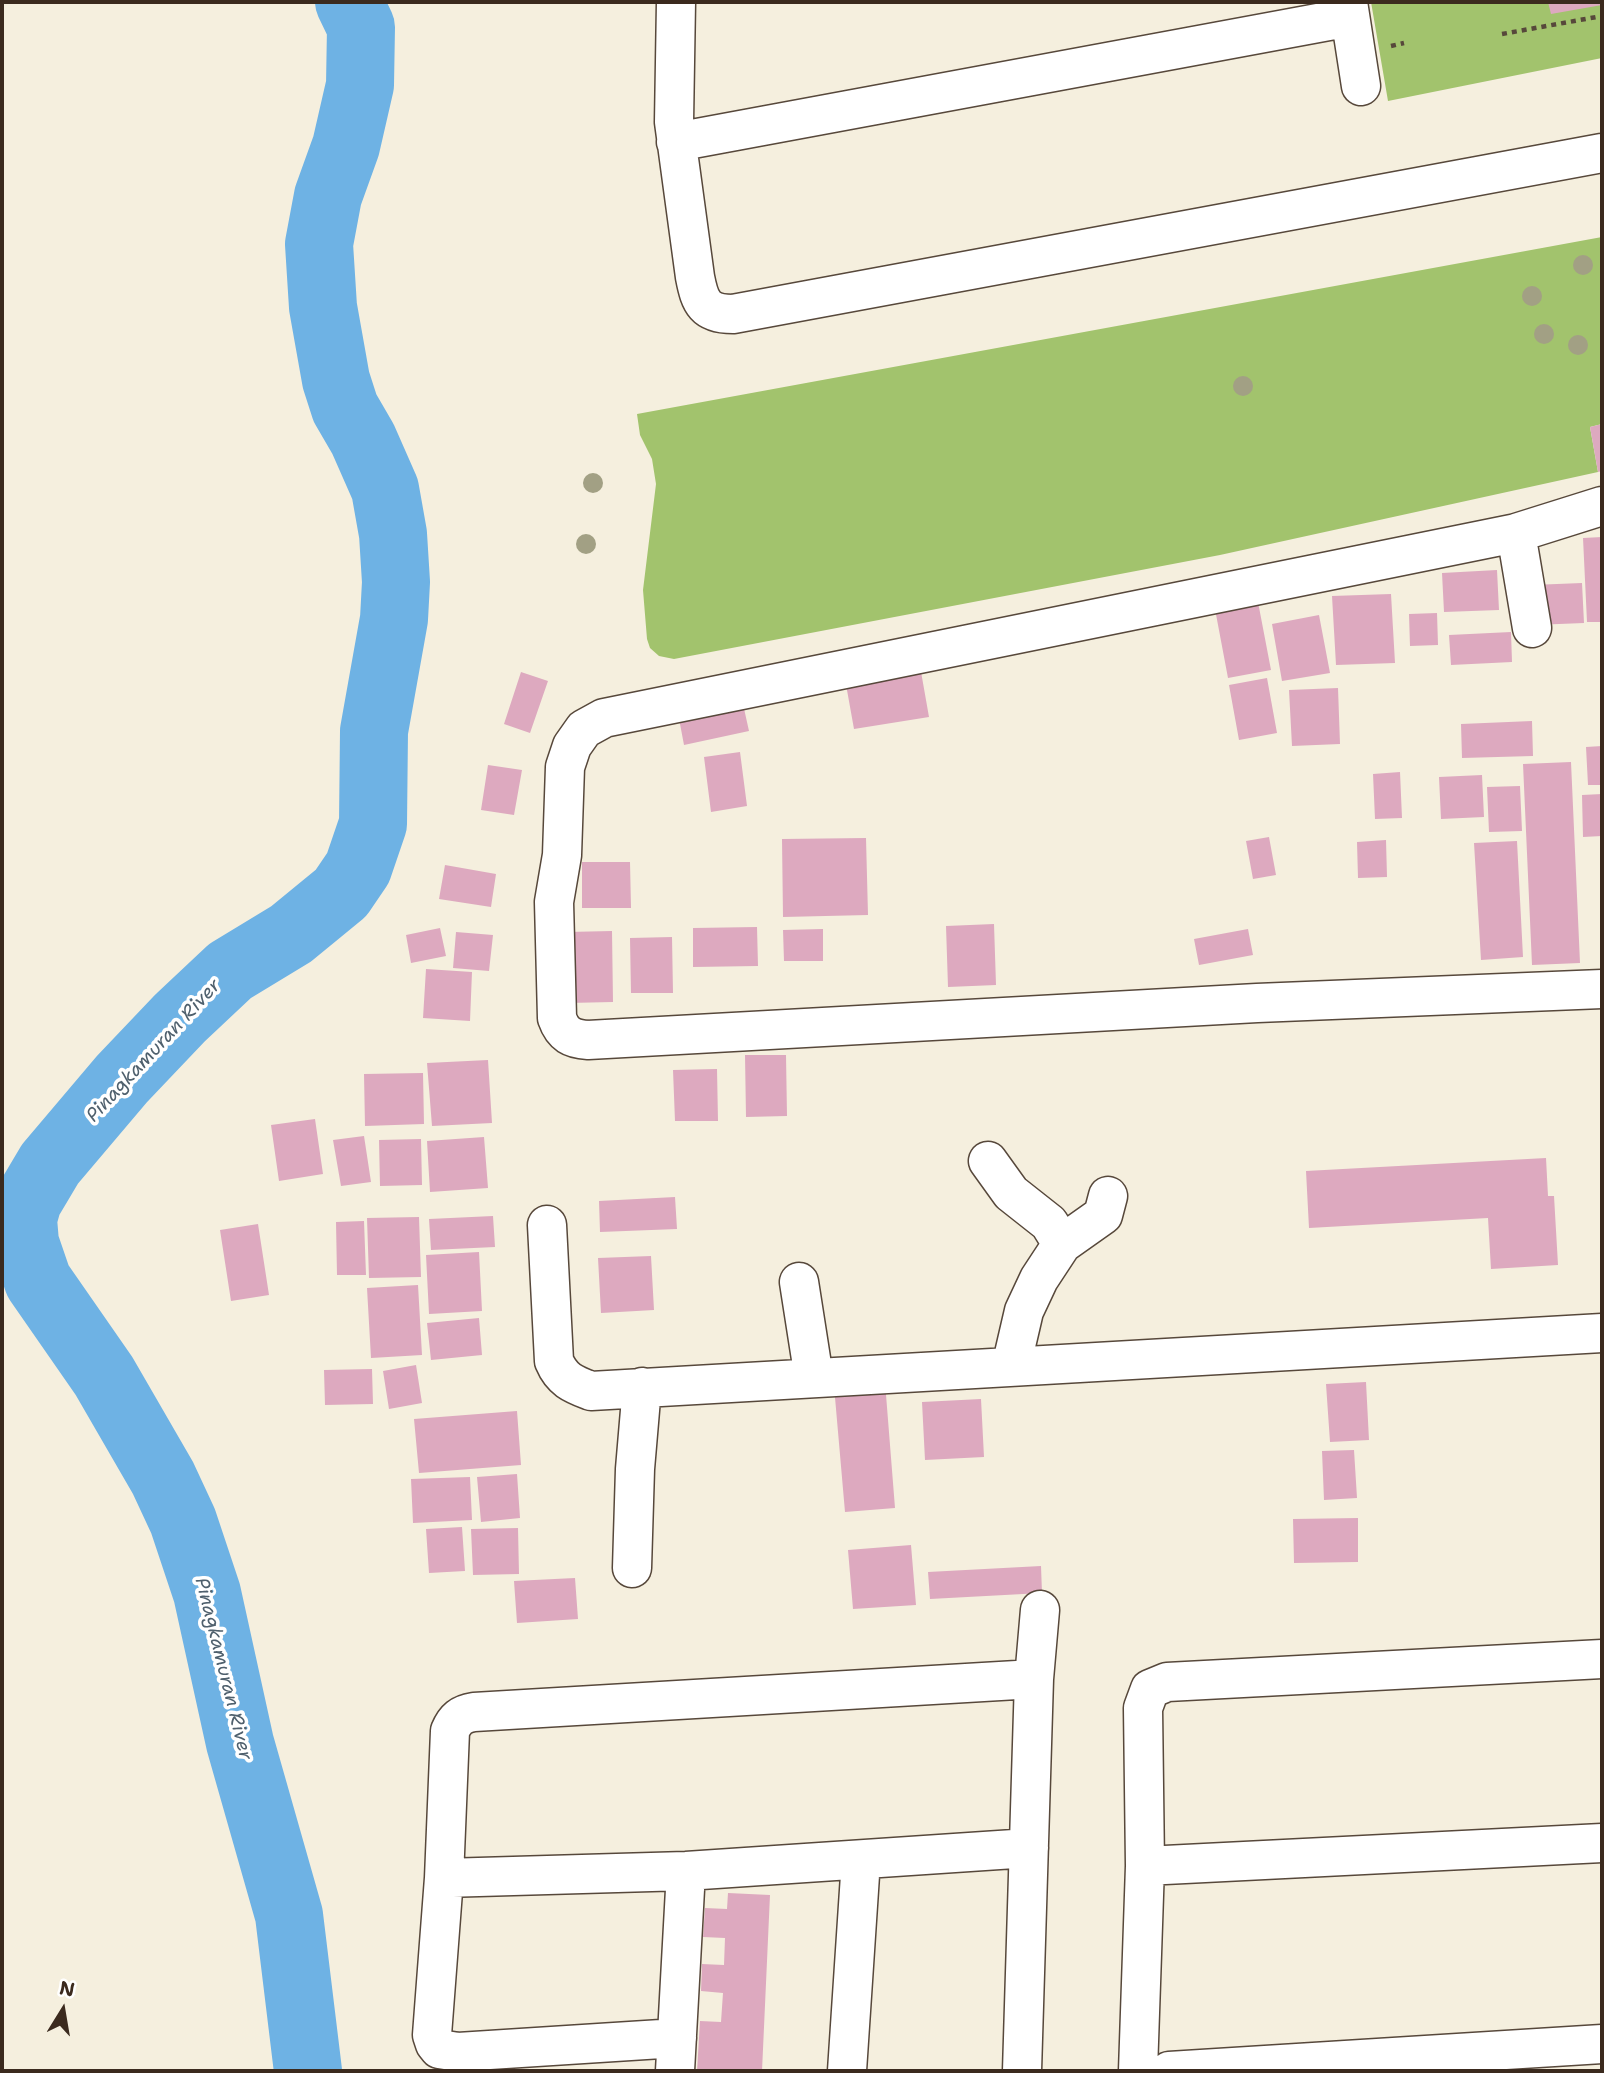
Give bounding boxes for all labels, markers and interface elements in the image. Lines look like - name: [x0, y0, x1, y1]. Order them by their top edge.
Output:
- water label: Pinagkamuran River: [82, 975, 226, 1127]
- water label: Pinagkamuran River: [189, 1576, 257, 1762]
- north arrow: [28, 1975, 98, 2045]
- text: N: [57, 1975, 77, 2003]

